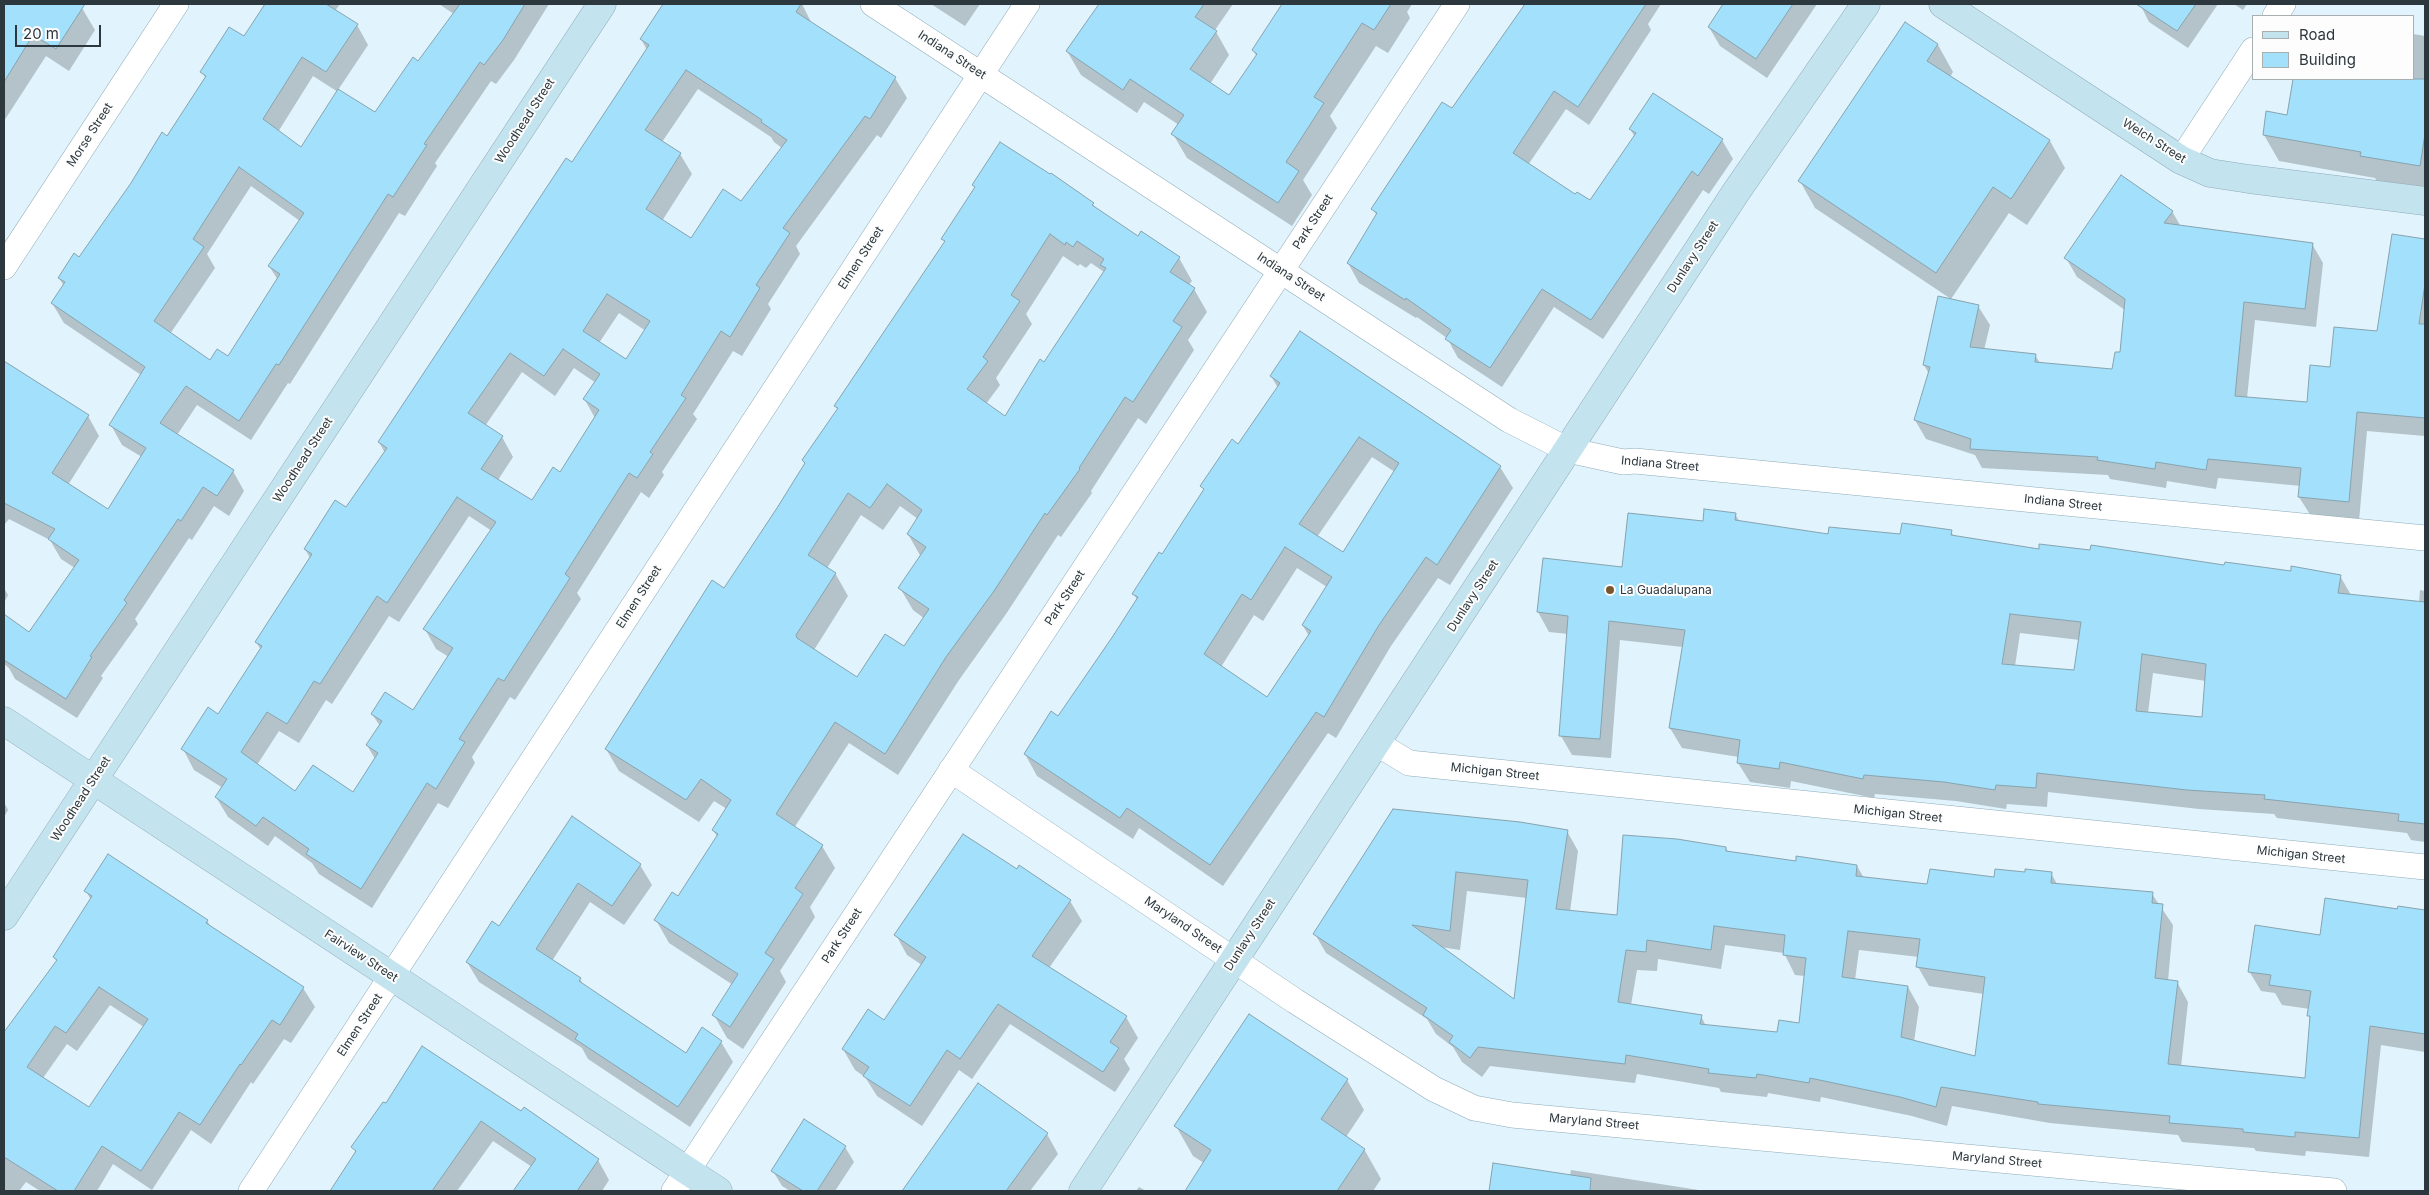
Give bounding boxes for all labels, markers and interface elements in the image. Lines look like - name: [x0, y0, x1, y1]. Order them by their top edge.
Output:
- scale bar: [18, 15, 104, 47]
- legend: [2252, 15, 2414, 80]
- text: 20 m: [23, 24, 59, 43]
- text: Road: [2299, 25, 2335, 44]
- street label: Indiana Street: [915, 28, 989, 82]
- text: Building: [2299, 50, 2356, 69]
- street label: Woodhead Street: [492, 76, 558, 166]
- street label: Morse Street: [64, 100, 116, 170]
- street label: Welch Street: [2120, 116, 2188, 166]
- street label: Park Street: [1290, 192, 1336, 252]
- street label: Dunlavy Street: [1664, 218, 1722, 296]
- street label: Elmen Street: [835, 224, 887, 292]
- street label: Indiana Street: [1254, 250, 1328, 304]
- street label: Woodhead Street: [270, 415, 336, 505]
- street label: Indiana Street: [1620, 453, 1700, 475]
- street label: Indiana Street: [2023, 492, 2103, 514]
- street label: Dunlavy Street: [1444, 557, 1502, 635]
- street label: Elmen Street: [613, 563, 665, 631]
- street label: Park Street: [1042, 568, 1088, 628]
- place label: La Guadalupana: [1620, 583, 1712, 597]
- marker: La Guadalupana: [1604, 584, 1616, 596]
- street label: Woodhead Street: [48, 754, 114, 844]
- street label: Michigan Street: [1450, 760, 1540, 784]
- street label: Michigan Street: [1853, 802, 1943, 826]
- street label: Michigan Street: [2256, 843, 2346, 867]
- street label: Maryland Street: [1141, 894, 1225, 956]
- street label: Dunlavy Street: [1221, 896, 1279, 974]
- street label: Park Street: [819, 906, 865, 966]
- street label: Fairview Street: [322, 927, 400, 985]
- street label: Elmen Street: [334, 991, 386, 1059]
- street label: Maryland Street: [1548, 1111, 1640, 1133]
- street label: Maryland Street: [1951, 1149, 2043, 1171]

